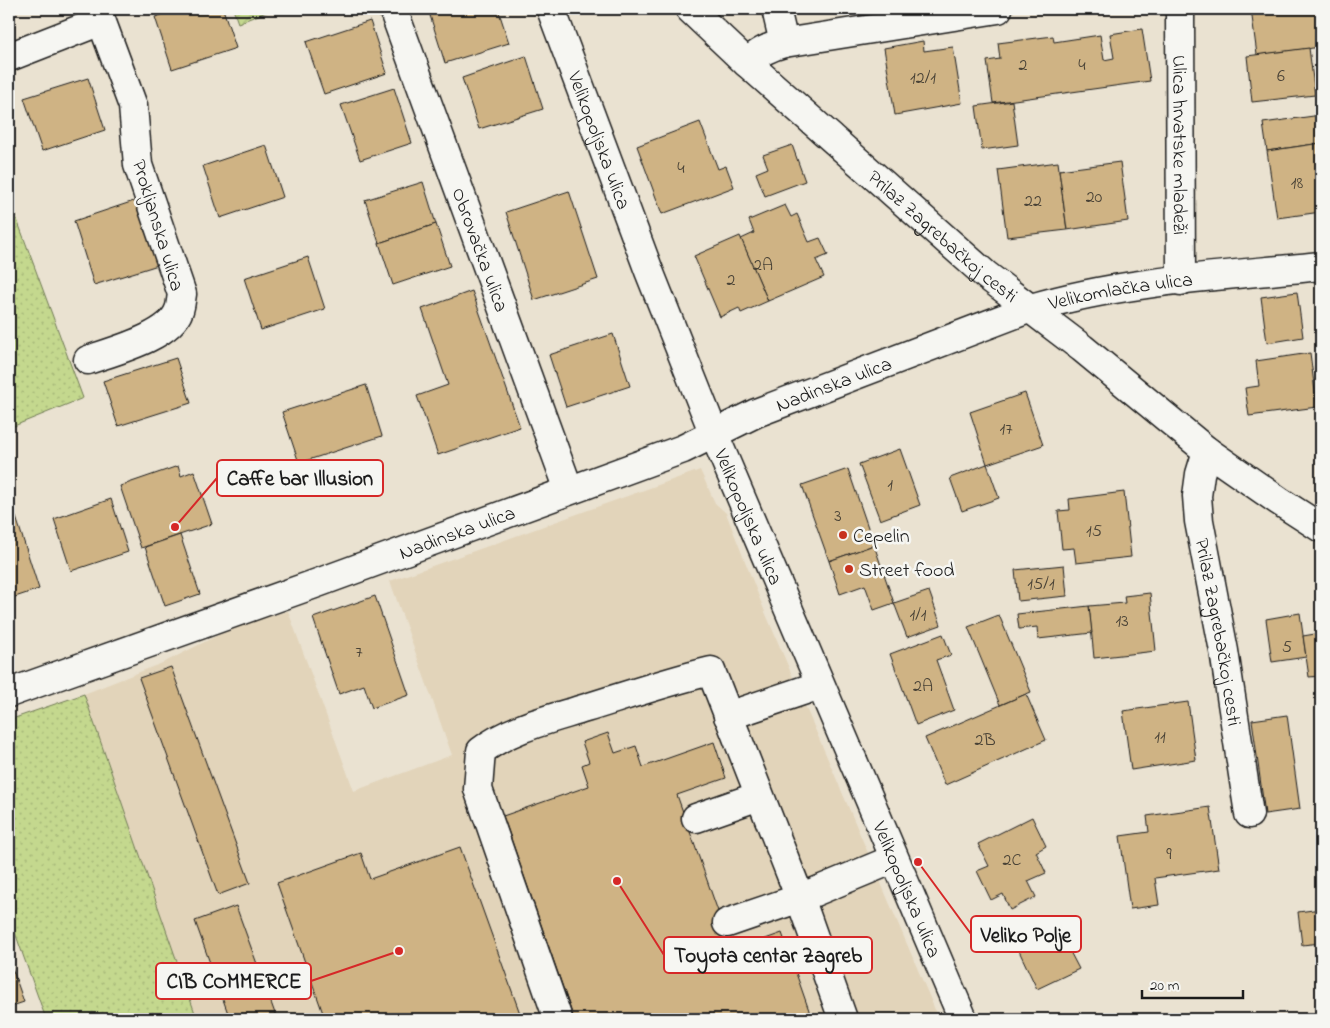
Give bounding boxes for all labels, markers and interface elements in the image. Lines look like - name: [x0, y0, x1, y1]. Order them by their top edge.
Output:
- house number: 2: [1019, 53, 1028, 79]
- house number: 4: [1078, 53, 1086, 79]
- street label: Ulica hrvatske mladeži: [1163, 55, 1193, 235]
- house number: 6: [1277, 64, 1285, 90]
- house number: 12/1: [910, 66, 936, 92]
- street label: Velikopoljska ulica: [558, 67, 637, 214]
- house number: 4: [677, 156, 685, 182]
- street label: Prokljanska ulica: [123, 157, 190, 295]
- street label: Prilaz Zagrebačkoj cesti: [860, 164, 1023, 311]
- house number: 18: [1291, 171, 1303, 197]
- street label: Obrovačka ulica: [443, 184, 515, 316]
- house number: 20: [1086, 185, 1103, 211]
- house number: 22: [1024, 189, 1042, 215]
- house number: 2A: [753, 253, 773, 279]
- street label: Velikomlačka ulica: [1045, 266, 1194, 320]
- house number: 2: [727, 268, 736, 294]
- street label: Nadinska ulica: [772, 351, 896, 421]
- house number: 17: [999, 417, 1013, 443]
- street label: Velikopoljska ulica: [705, 444, 789, 590]
- callout: Caffe bar Illusion: [217, 460, 383, 496]
- text: Caffe bar Illusion: [227, 465, 373, 495]
- house number: 1: [887, 473, 893, 499]
- street label: Nadinska ulica: [396, 500, 520, 569]
- house number: 3: [834, 504, 842, 530]
- house number: 15: [1086, 519, 1102, 545]
- place label: Cepelin: [853, 523, 910, 552]
- marker: Cepelin: [837, 529, 849, 541]
- street label: Prilaz Zagrebačkoj cesti: [1186, 536, 1247, 728]
- place label: Street food: [859, 557, 955, 586]
- marker: Street food: [843, 563, 855, 575]
- house number: 15/1: [1027, 572, 1055, 598]
- house number: 1/1: [909, 603, 927, 629]
- house number: 13: [1115, 609, 1129, 635]
- house number: 5: [1282, 635, 1292, 661]
- house number: 7: [355, 640, 363, 666]
- house number: 2A: [913, 674, 933, 700]
- house number: 11: [1154, 725, 1166, 751]
- house number: 2B: [974, 728, 996, 754]
- street label: Velikopoljska ulica: [863, 817, 947, 963]
- house number: 9: [1166, 842, 1172, 868]
- house number: 2C: [1003, 848, 1022, 874]
- callout: Veliko Polje: [971, 916, 1081, 952]
- text: Veliko Polje: [980, 922, 1072, 952]
- callout: Toyota centar Zagreb: [664, 937, 872, 973]
- text: Toyota centar Zagreb: [674, 942, 863, 974]
- callout: CIB COMMERCE: [156, 963, 311, 999]
- text: CIB COMMERCE: [167, 968, 302, 998]
- scale bar: [1142, 968, 1244, 1000]
- text: 20 m: [1150, 975, 1180, 997]

